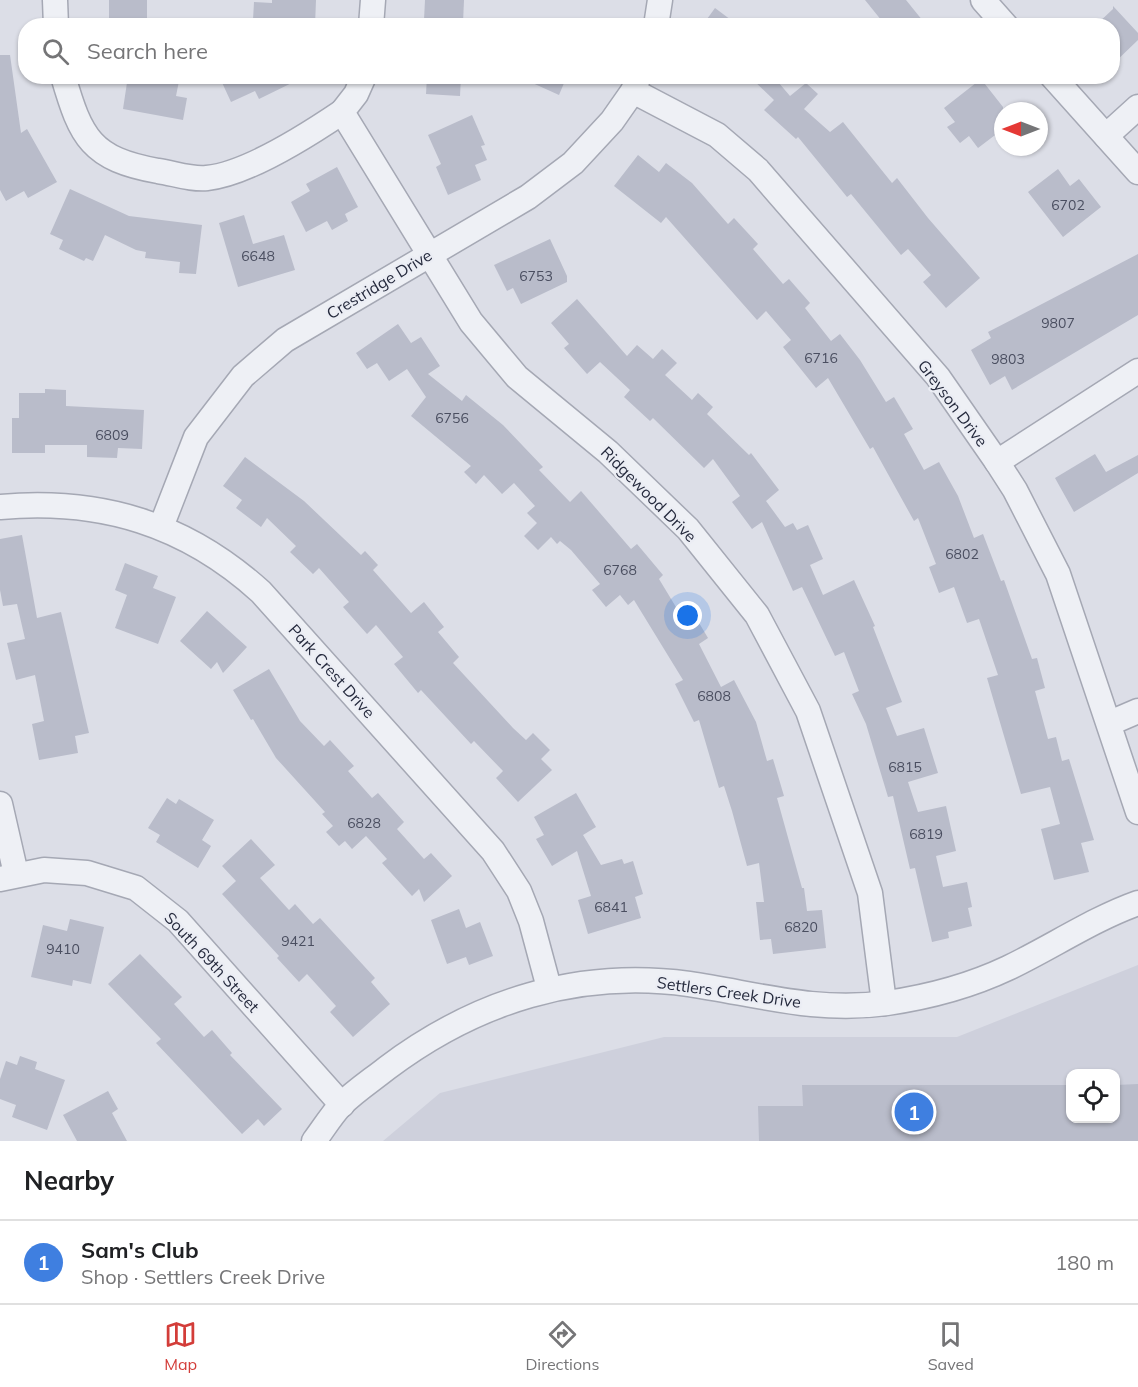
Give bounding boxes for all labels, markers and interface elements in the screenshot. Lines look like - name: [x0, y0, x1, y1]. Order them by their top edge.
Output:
- search box: [18, 18, 1120, 84]
- icon: search: [39, 35, 72, 68]
- text: Search here: [87, 37, 208, 65]
- north arrow: [994, 102, 1048, 156]
- house number: 6702: [1051, 196, 1085, 214]
- street label: Crestridge Drive: [323, 245, 435, 323]
- house number: 6648: [241, 247, 275, 265]
- house number: 6753: [519, 267, 553, 285]
- house number: 9807: [1041, 314, 1075, 332]
- house number: 6716: [804, 349, 838, 367]
- house number: 9803: [991, 350, 1025, 368]
- street label: Greyson Drive: [914, 356, 992, 450]
- house number: 6756: [435, 409, 469, 427]
- house number: 6809: [95, 426, 129, 444]
- street label: Ridgewood Drive: [597, 442, 701, 546]
- house number: 6802: [945, 545, 979, 563]
- house number: 6768: [603, 561, 637, 579]
- your location: [673, 601, 702, 630]
- street label: Park Crest Drive: [285, 620, 379, 722]
- house number: 6808: [697, 687, 731, 705]
- house number: 6815: [888, 758, 922, 776]
- house number: 6828: [347, 814, 381, 832]
- house number: 6819: [909, 825, 943, 843]
- house number: 6841: [594, 898, 628, 916]
- street label: South 69th Street: [160, 908, 264, 1017]
- house number: 6820: [784, 918, 818, 936]
- house number: 9421: [281, 932, 315, 950]
- house number: 9410: [46, 940, 80, 958]
- street label: Settlers Creek Drive: [656, 972, 802, 1012]
- map controls: [1066, 1069, 1120, 1123]
- button: locate: [1066, 1069, 1120, 1123]
- pin: 1: [894, 1090, 934, 1134]
- text: Nearby: [24, 1164, 114, 1197]
- text: Sam's Club: [81, 1236, 199, 1264]
- text: 1: [38, 1250, 50, 1275]
- text: 180 m: [1055, 1250, 1114, 1275]
- text: Shop · Settlers Creek Drive: [81, 1264, 325, 1289]
- tab: Map: [164, 1318, 197, 1374]
- tab: Directions: [525, 1318, 599, 1374]
- tab: Saved: [928, 1318, 974, 1374]

